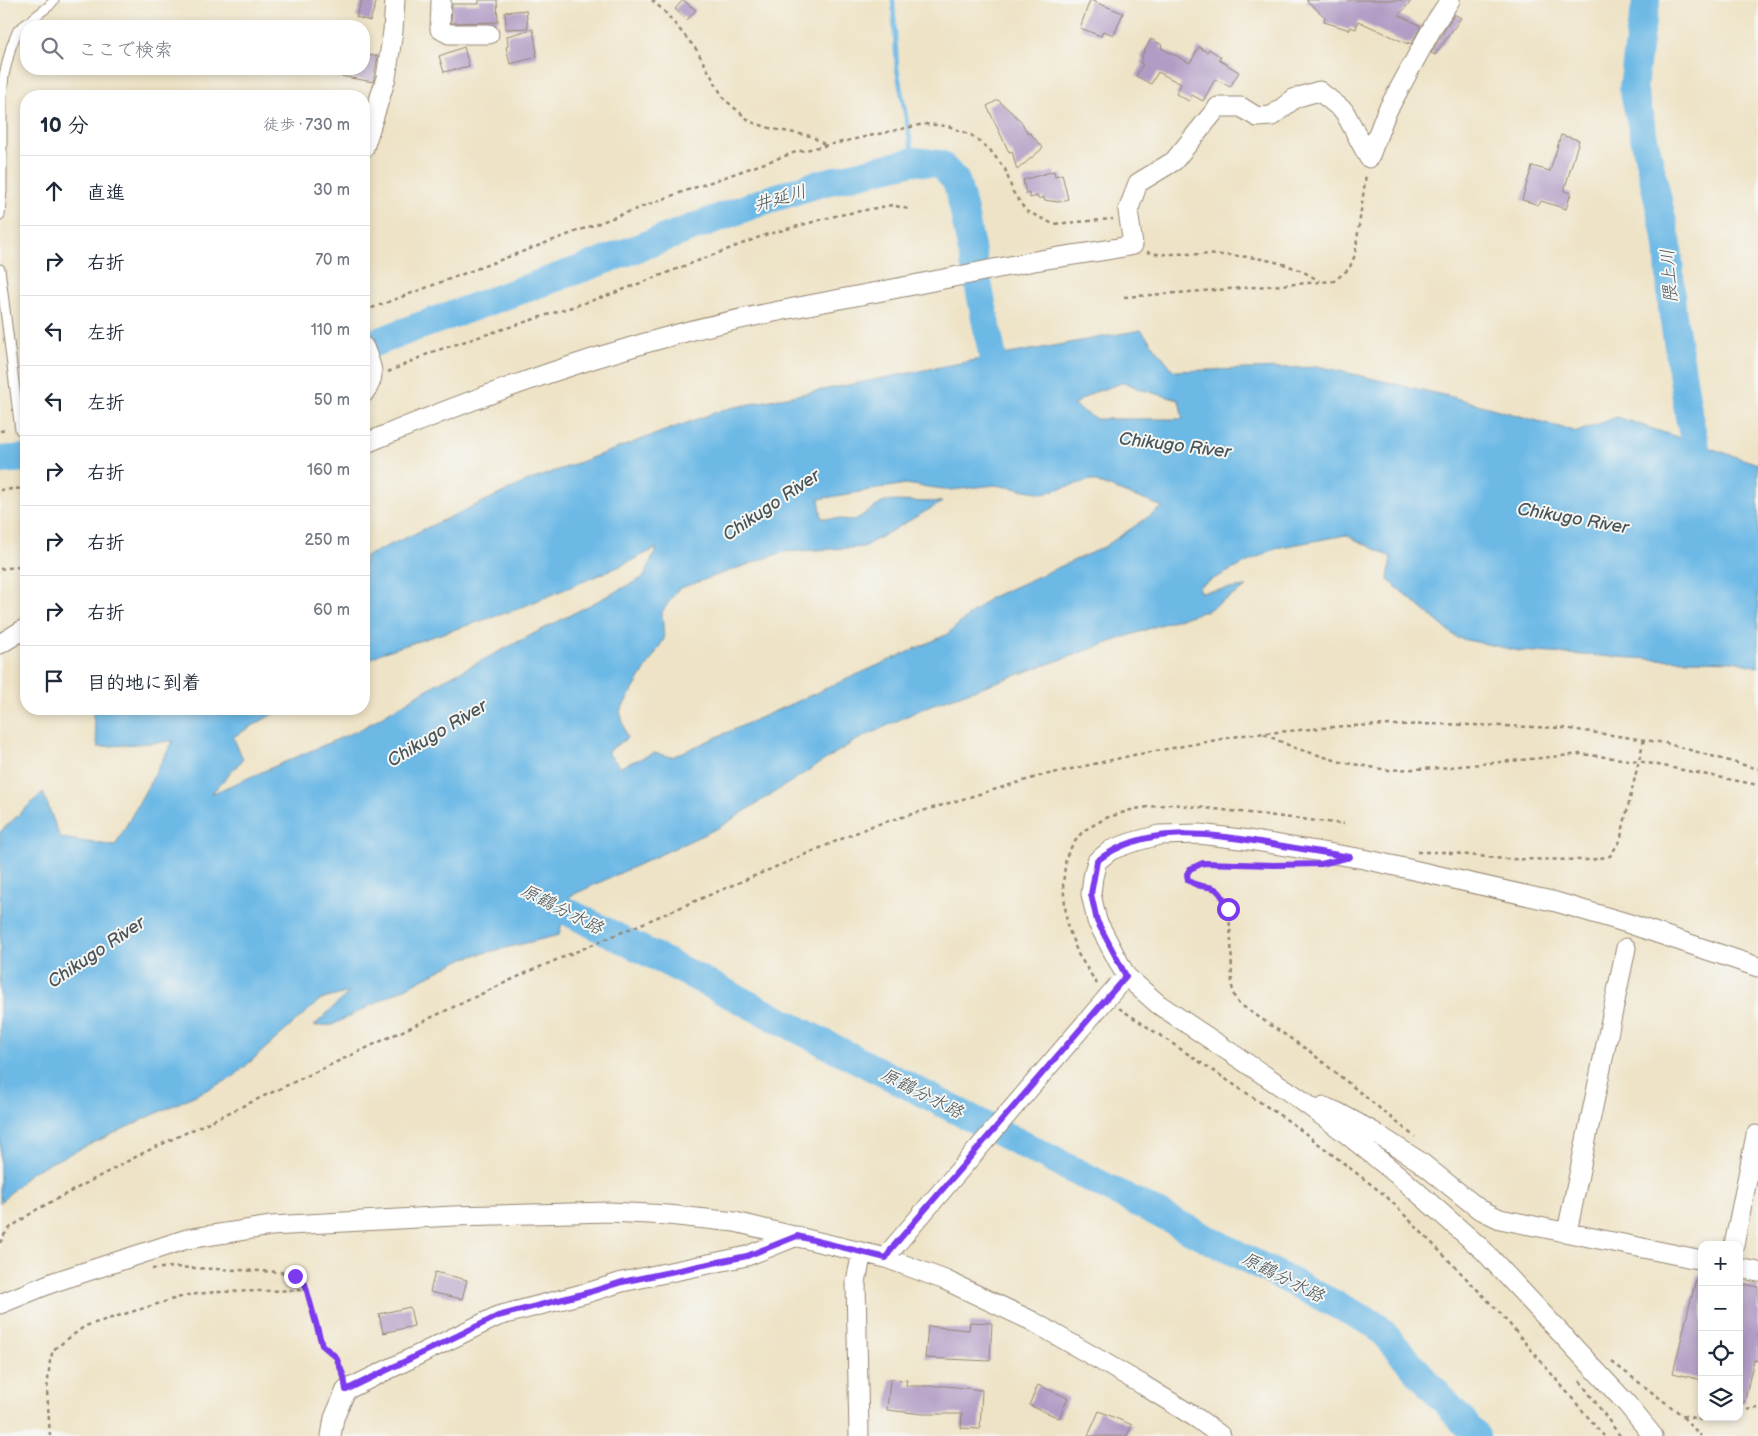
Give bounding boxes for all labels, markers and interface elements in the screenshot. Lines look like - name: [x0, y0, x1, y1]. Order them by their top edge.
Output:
- search box: [20, 20, 370, 75]
- icon: search: [38, 34, 66, 62]
- text: ここで検索: [78, 39, 173, 62]
- text: 10 分: [40, 113, 89, 138]
- text: 徒歩 · 730 m: [263, 116, 350, 135]
- icon: ahead: [40, 177, 68, 205]
- text: 30 m: [313, 181, 350, 200]
- water label: 井延川: [751, 181, 809, 216]
- text: 直進: [87, 182, 125, 205]
- icon: right: [40, 247, 68, 275]
- water label: 隈上川: [1657, 248, 1682, 304]
- text: 70 m: [315, 251, 350, 270]
- text: 右折: [87, 252, 125, 275]
- icon: left: [40, 317, 68, 345]
- text: 110 m: [311, 321, 350, 340]
- text: 左折: [87, 322, 125, 345]
- icon: left: [40, 387, 68, 415]
- text: 50 m: [314, 391, 350, 410]
- text: 左折: [87, 392, 125, 415]
- water label: Chikugo River: [1118, 428, 1234, 463]
- icon: right: [40, 457, 68, 485]
- text: 160 m: [307, 461, 350, 480]
- text: 右折: [87, 462, 125, 485]
- water label: Chikugo River: [719, 464, 825, 546]
- water label: Chikugo River: [1516, 498, 1632, 539]
- icon: right: [40, 527, 68, 555]
- text: 250 m: [304, 531, 350, 550]
- text: 右折: [87, 532, 125, 555]
- icon: right: [40, 597, 68, 625]
- text: 60 m: [313, 601, 350, 620]
- text: 右折: [87, 602, 125, 625]
- icon: arrive: [40, 667, 68, 695]
- text: 目的地に到着: [87, 672, 201, 695]
- water label: Chikugo River: [384, 695, 492, 771]
- water label: 原鶴分水路: [517, 880, 608, 940]
- route start: [1217, 898, 1240, 921]
- water label: Chikugo River: [44, 911, 150, 993]
- water label: 原鶴分水路: [877, 1064, 968, 1124]
- map controls: [1698, 1241, 1743, 1421]
- button: +: [1698, 1241, 1743, 1286]
- water label: 原鶴分水路: [1238, 1248, 1329, 1308]
- route end: [284, 1265, 307, 1288]
- button: −: [1698, 1286, 1743, 1331]
- button: locate: [1698, 1331, 1743, 1376]
- button: layers: [1698, 1376, 1743, 1421]

